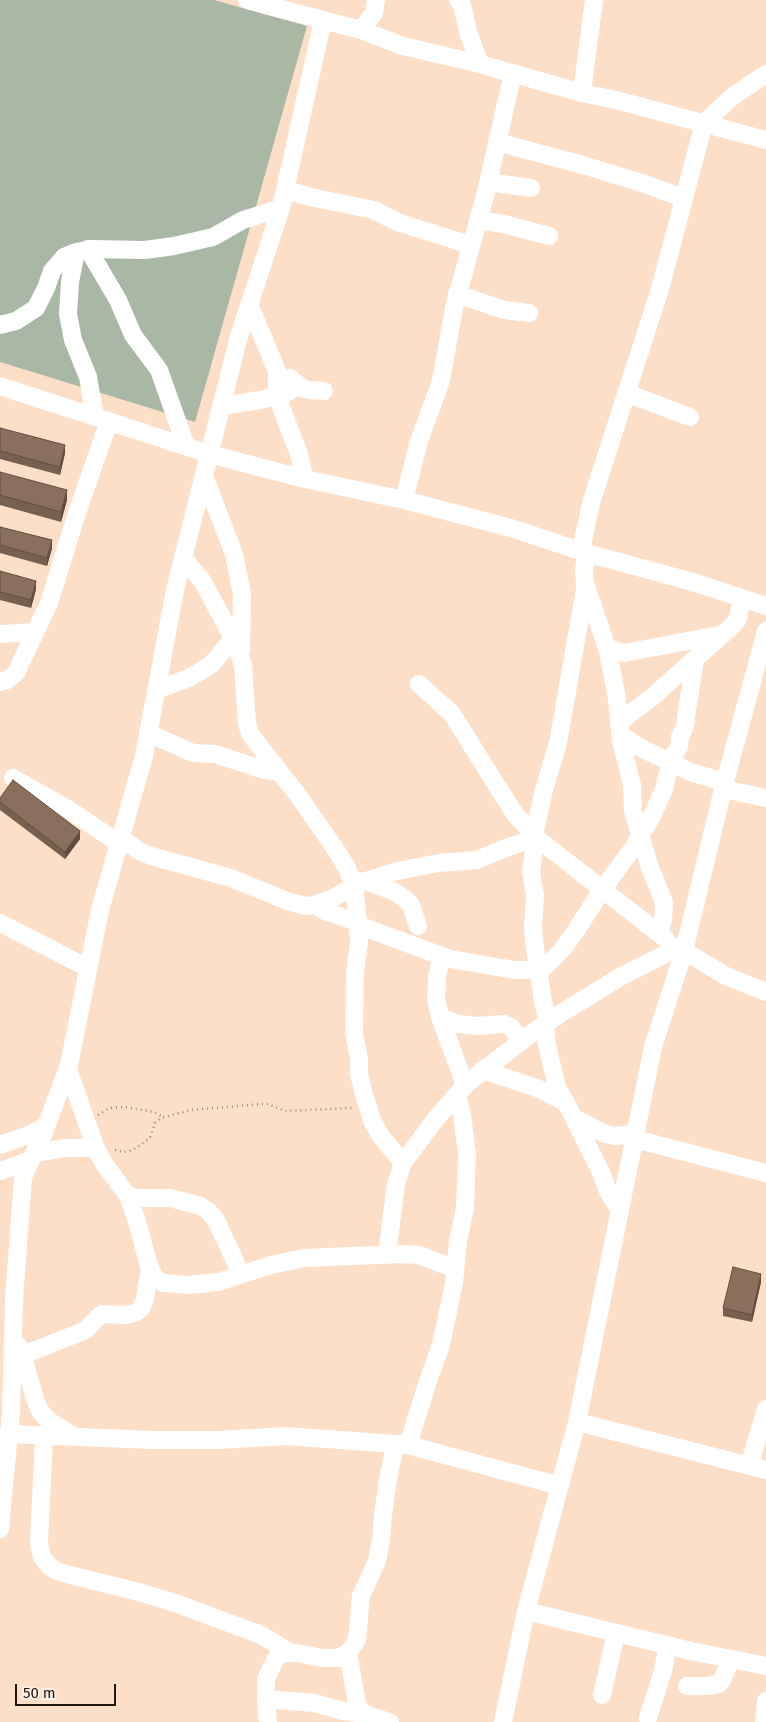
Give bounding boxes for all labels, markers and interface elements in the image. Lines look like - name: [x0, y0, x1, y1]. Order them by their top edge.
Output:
- scale bar: [18, 1674, 119, 1706]
- text: 50 m: [23, 1684, 56, 1702]

